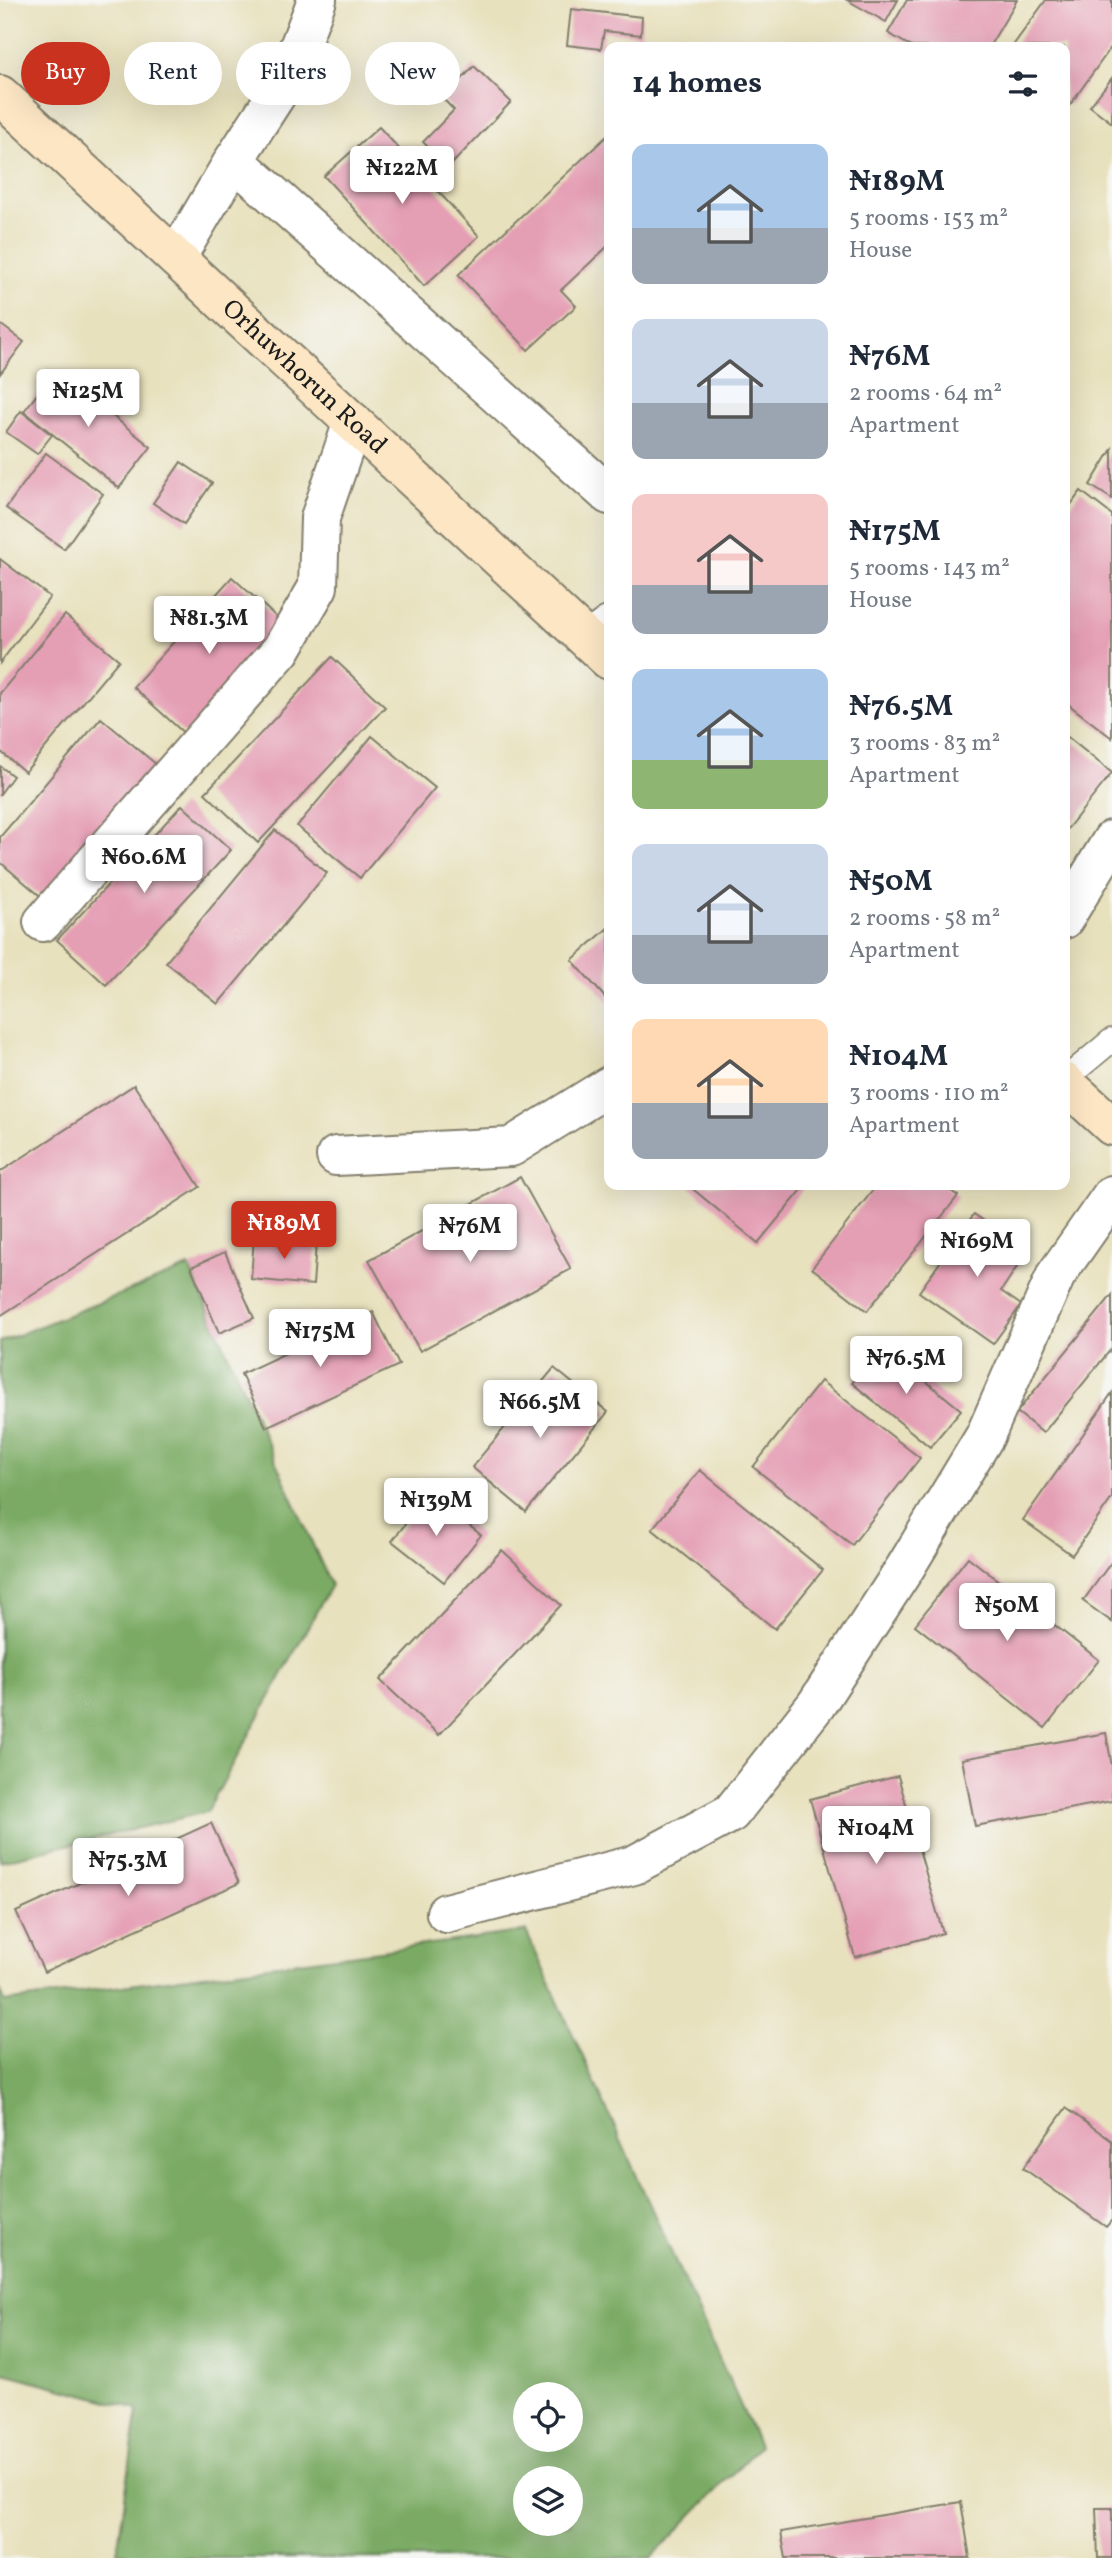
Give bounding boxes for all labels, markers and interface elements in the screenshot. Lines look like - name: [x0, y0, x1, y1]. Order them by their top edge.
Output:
- chip: Buy: [21, 42, 110, 105]
- chip: Rent: [124, 42, 222, 105]
- chip: Filters: [236, 42, 351, 105]
- chip: New: [365, 42, 460, 105]
- text: 14 homes: [632, 63, 762, 105]
- icon: filters: [1004, 65, 1042, 103]
- pin: ₦122M: [353, 146, 451, 206]
- text: ₦122M: [366, 153, 438, 185]
- text: ₦189M: [849, 161, 945, 203]
- icon: home: [688, 172, 772, 256]
- text: 5 rooms · 153 m²: [849, 203, 1008, 235]
- text: House: [849, 235, 912, 267]
- street label: Orhuwhorun Road: [214, 291, 395, 463]
- text: ₦76M: [849, 336, 930, 378]
- icon: home: [688, 347, 772, 431]
- pin: ₦125M: [39, 370, 137, 429]
- text: ₦125M: [52, 376, 124, 408]
- text: 2 rooms · 64 m²: [849, 378, 1002, 410]
- text: Apartment: [849, 410, 960, 442]
- text: ₦175M: [849, 511, 941, 553]
- icon: home: [688, 522, 772, 606]
- text: 5 rooms · 143 m²: [849, 553, 1010, 585]
- text: House: [849, 585, 912, 617]
- pin: ₦81.3M: [152, 596, 266, 656]
- text: ₦81.3M: [170, 603, 248, 635]
- text: ₦76.5M: [849, 686, 953, 728]
- icon: home: [688, 697, 772, 781]
- text: 3 rooms · 83 m²: [849, 728, 1000, 760]
- text: Apartment: [849, 760, 960, 792]
- pin: ₦60.6M: [87, 836, 201, 895]
- text: ₦60.6M: [102, 842, 186, 874]
- text: ₦50M: [849, 861, 932, 903]
- icon: home: [688, 872, 772, 956]
- text: 2 rooms · 58 m²: [849, 903, 1000, 935]
- text: Apartment: [849, 935, 960, 967]
- text: ₦104M: [849, 1036, 948, 1078]
- icon: home: [688, 1047, 772, 1131]
- text: 3 rooms · 110 m²: [849, 1078, 1009, 1110]
- text: Apartment: [849, 1110, 960, 1142]
- pin: ₦189M: [235, 1202, 333, 1261]
- pin: ₦76M: [429, 1204, 511, 1264]
- text: ₦189M: [247, 1208, 321, 1240]
- text: ₦76M: [439, 1211, 501, 1243]
- pin: ₦169M: [928, 1220, 1026, 1279]
- text: ₦169M: [940, 1226, 1014, 1258]
- pin: ₦175M: [271, 1310, 369, 1369]
- text: ₦175M: [285, 1316, 355, 1348]
- pin: ₦76.5M: [849, 1336, 963, 1396]
- text: ₦76.5M: [866, 1343, 946, 1375]
- pin: ₦66.5M: [483, 1380, 597, 1440]
- text: ₦66.5M: [499, 1387, 581, 1419]
- pin: ₦139M: [387, 1478, 485, 1538]
- text: ₦139M: [400, 1485, 472, 1517]
- pin: ₦50M: [966, 1584, 1048, 1643]
- text: ₦50M: [975, 1590, 1039, 1622]
- pin: ₦104M: [827, 1806, 925, 1866]
- text: ₦104M: [838, 1813, 914, 1845]
- pin: ₦75.3M: [71, 1839, 185, 1898]
- text: ₦75.3M: [89, 1845, 167, 1877]
- map controls: [513, 2382, 583, 2536]
- button: locate: [513, 2382, 583, 2452]
- button: layers: [513, 2466, 583, 2536]

